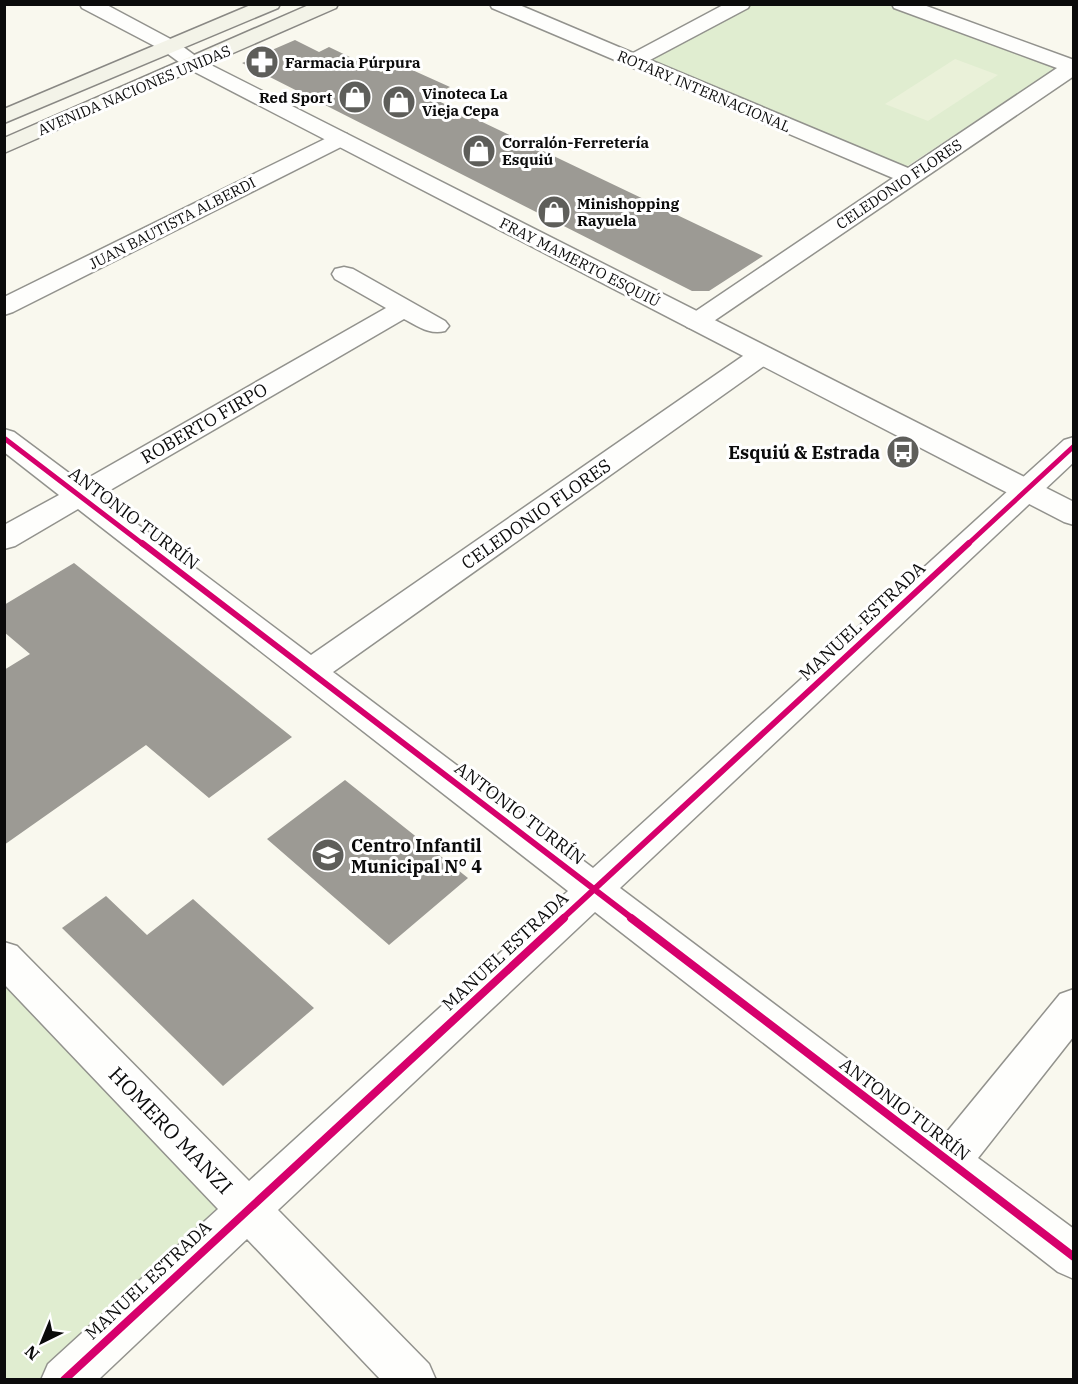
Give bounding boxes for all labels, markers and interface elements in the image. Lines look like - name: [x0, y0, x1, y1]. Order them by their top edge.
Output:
- street label: AVENIDA NACIONES UNIDAS: [35, 41, 233, 139]
- pharmacy icon: Farmacia Púrpura: [244, 44, 280, 80]
- street label: ROTARY INTERNACIONAL: [614, 46, 794, 136]
- place label: Farmacia Púrpura: [285, 53, 421, 72]
- shop icon: Red Sport: [337, 79, 373, 115]
- shop icon: Vinoteca La Vieja Cepa: [381, 84, 417, 120]
- place label: Vinoteca La Vieja Cepa: [422, 84, 508, 120]
- place label: Red Sport: [259, 88, 332, 107]
- shop icon: Corralón-Ferretería Esquiú: [461, 133, 497, 169]
- place label: Corralón-Ferretería Esquiú: [502, 133, 650, 169]
- street label: CELEDONIO FLORES: [832, 135, 966, 233]
- street label: JUAN BAUTISTA ALBERDI: [85, 173, 259, 273]
- shop icon: Minishopping Rayuela: [536, 194, 572, 230]
- place label: Minishopping Rayuela: [577, 194, 679, 230]
- street label: FRAY MAMERTO ESQUIÚ: [496, 213, 664, 311]
- street label: ROBERTO FIRPO: [137, 377, 271, 469]
- bus stop icon: Esquiú & Estrada: [885, 434, 921, 470]
- place label: Esquiú & Estrada: [728, 441, 880, 464]
- street label: CELEDONIO FLORES: [457, 454, 615, 574]
- street label: ANTONIO TURRÍN: [64, 461, 204, 575]
- street label: MANUEL ESTRADA: [794, 556, 930, 686]
- street label: ANTONIO TURRÍN: [450, 756, 590, 870]
- place label: Centro Infantil Municipal N° 4: [351, 834, 482, 878]
- school or university icon: Centro Infantil Municipal N° 4: [310, 837, 346, 873]
- street label: MANUEL ESTRADA: [437, 886, 573, 1016]
- street label: ANTONIO TURRÍN: [835, 1052, 975, 1166]
- street label: HOMERO MANZI: [103, 1060, 239, 1200]
- street label: MANUEL ESTRADA: [80, 1215, 216, 1345]
- north arrow: [12, 1312, 72, 1372]
- text: N: [20, 1341, 43, 1365]

